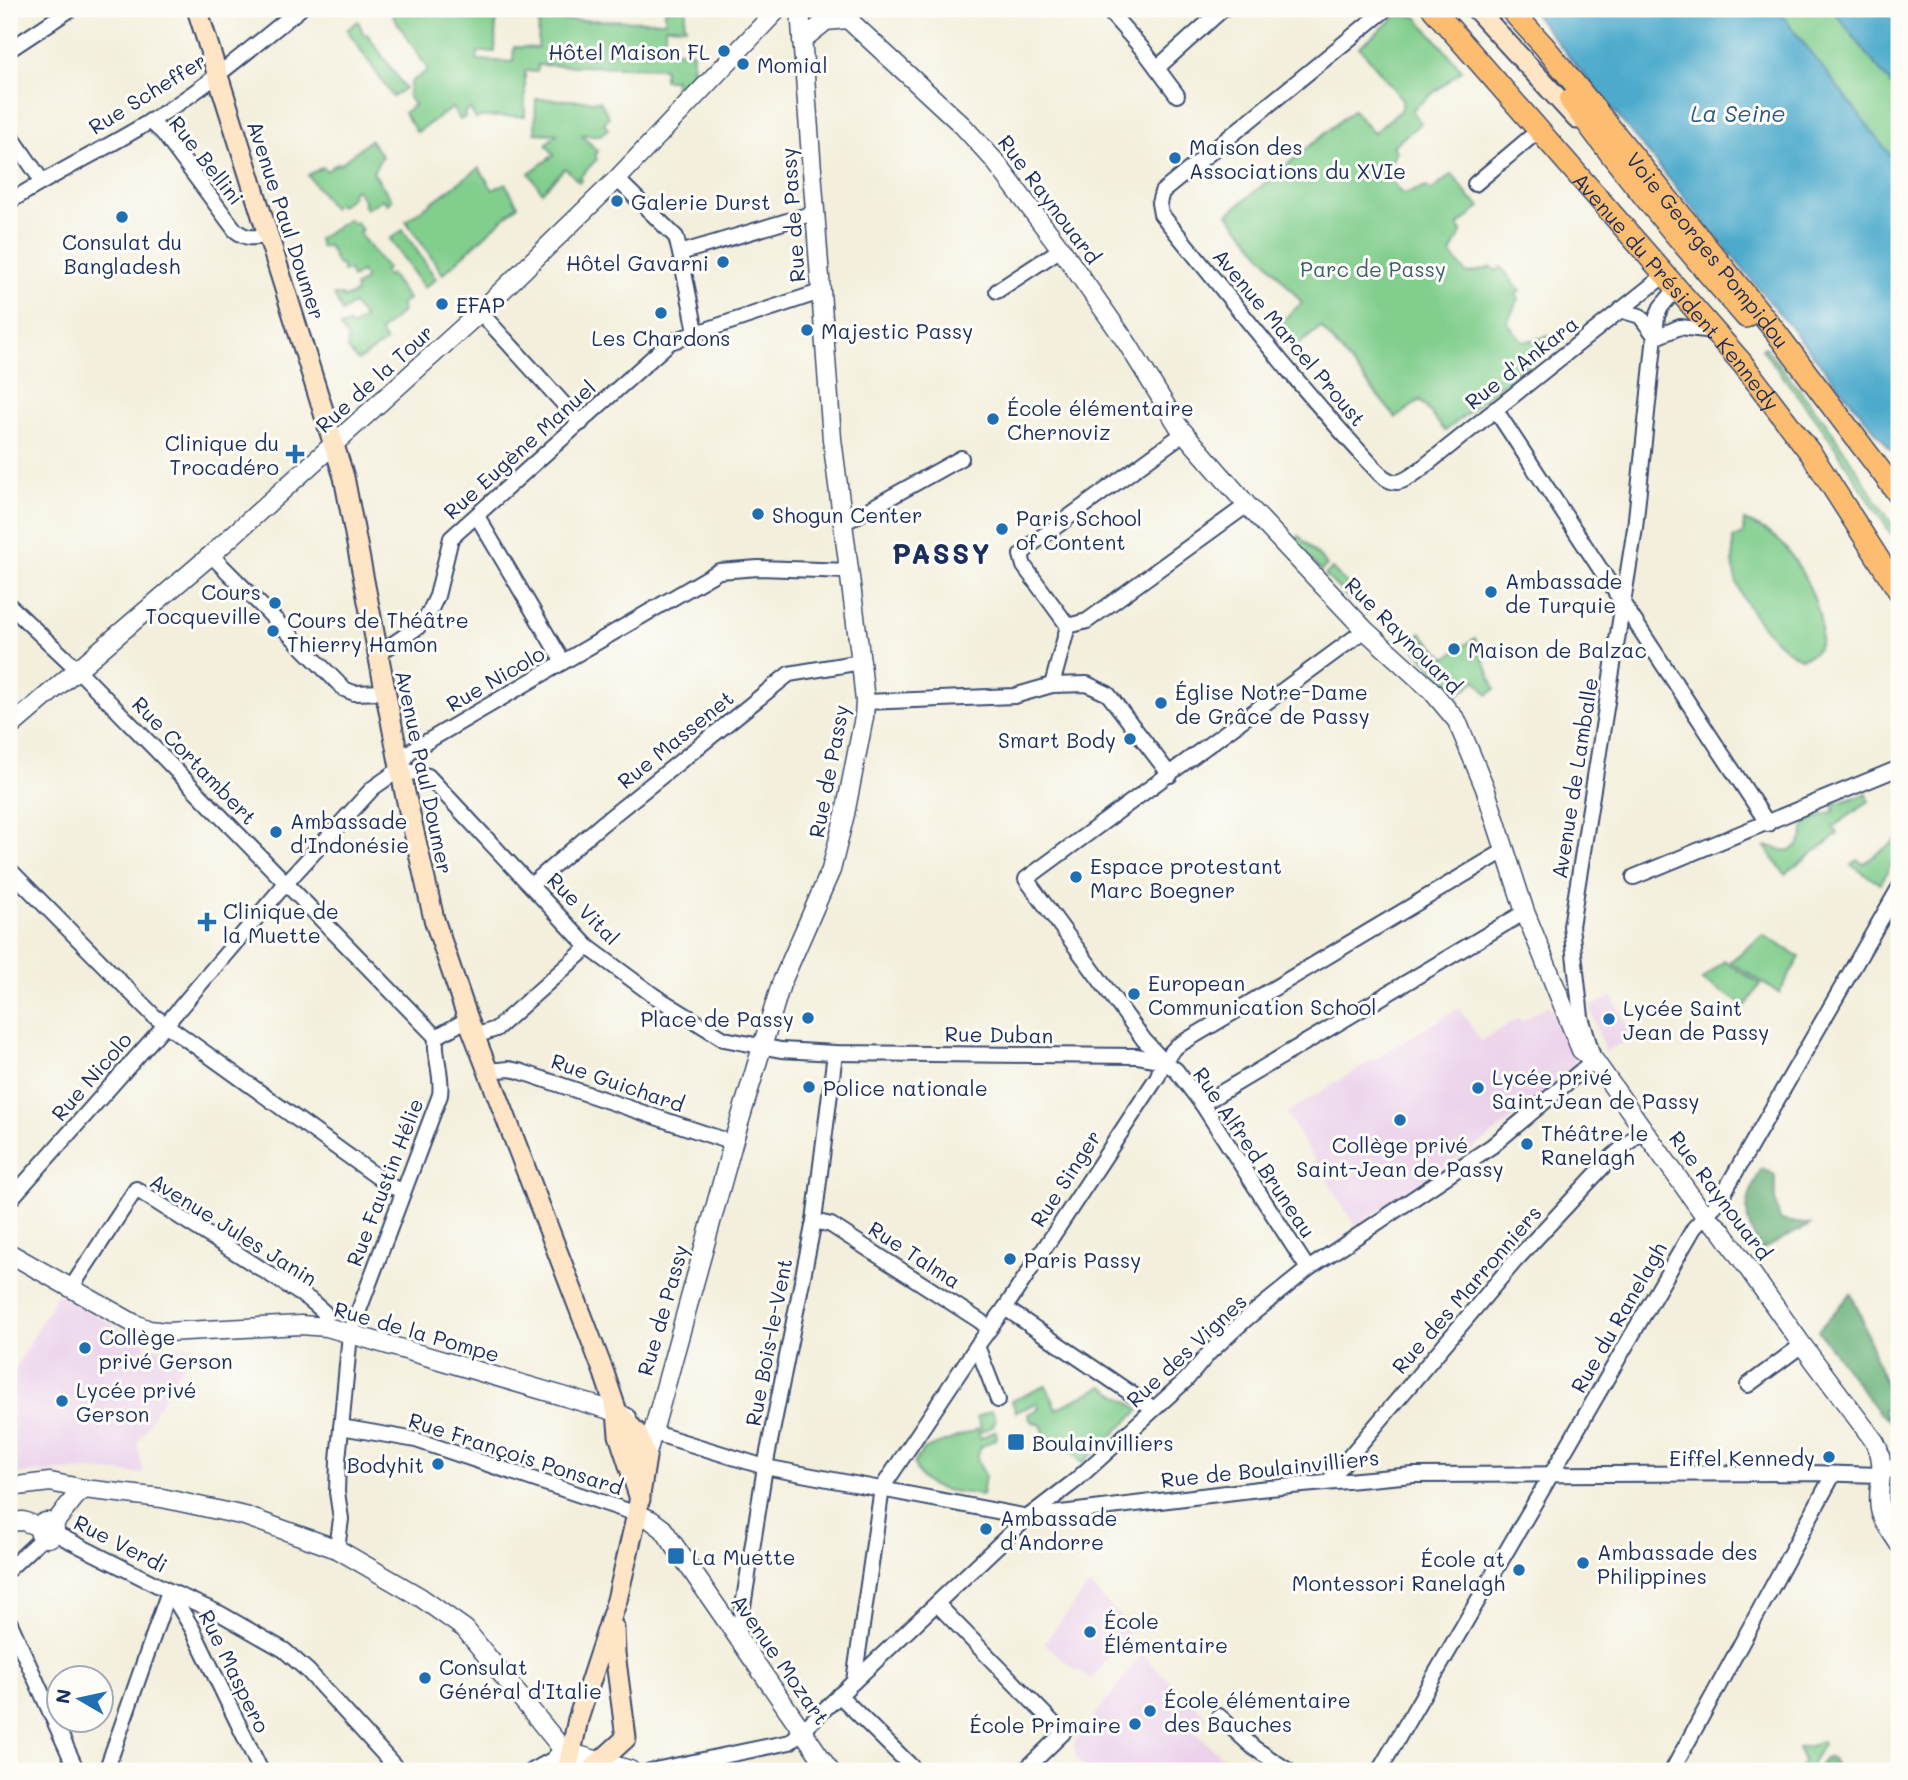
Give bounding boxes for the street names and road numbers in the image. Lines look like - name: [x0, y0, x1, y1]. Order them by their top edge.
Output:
- street label: Rue Scheffer: [83, 46, 211, 140]
- street label: Rue Bellini: [164, 110, 250, 210]
- street label: Avenue Paul Doumer: [242, 117, 332, 323]
- street label: Rue Raynouard: [993, 129, 1107, 269]
- street label: Voie Georges Pompidou: [1621, 146, 1796, 353]
- street label: Rue de Passy: [774, 147, 810, 283]
- street label: Avenue du Président Kennedy: [1568, 166, 1786, 415]
- street label: Avenue Marcel Proust: [1208, 243, 1372, 431]
- street label: Rue d'Ankara: [1459, 309, 1583, 415]
- street label: Rue de la Tour: [310, 318, 438, 438]
- street label: Rue Eugène Manuel: [437, 373, 601, 525]
- street label: Rue Raynouard: [1340, 571, 1468, 699]
- street label: Rue Nicolo: [441, 639, 549, 717]
- street label: Avenue Paul Doumer: [390, 668, 460, 876]
- street label: Avenue de Lamballe: [1545, 675, 1603, 881]
- street label: Rue Massenet: [611, 684, 739, 794]
- street label: Rue Cortambert: [127, 690, 263, 830]
- street label: Rue de Passy: [802, 702, 854, 840]
- street label: Rue Vital: [542, 866, 626, 950]
- street label: Rue Duban: [944, 1020, 1054, 1048]
- street label: Rue Nicolo: [45, 1026, 137, 1126]
- street label: Rue Guichard: [548, 1047, 688, 1117]
- street label: Rue Alfred Bruneau: [1188, 1061, 1322, 1243]
- street label: Rue Faustin Hélie: [340, 1094, 428, 1270]
- street label: Rue Singer: [1024, 1124, 1106, 1232]
- street label: Rue Raynouard: [1664, 1125, 1778, 1265]
- street label: Avenue Jules Janin: [145, 1167, 323, 1291]
- street label: Rue des Marronniers: [1385, 1199, 1547, 1379]
- street label: Rue Talma: [864, 1214, 966, 1294]
- street label: Rue du Ranelagh: [1564, 1237, 1672, 1397]
- street label: Rue de Passy: [630, 1241, 694, 1379]
- street label: Rue Bois-le-Vent: [739, 1256, 797, 1428]
- street label: Rue des Vignes: [1120, 1287, 1252, 1413]
- street label: Rue de la Pompe: [331, 1294, 503, 1368]
- street label: Rue François Ponsard: [405, 1406, 627, 1500]
- street label: Rue de Boulainvilliers: [1160, 1443, 1380, 1493]
- street label: Rue Verdi: [70, 1508, 172, 1578]
- street label: Avenue Mozart: [726, 1589, 836, 1729]
- street label: Rue Maspero: [194, 1605, 276, 1737]

